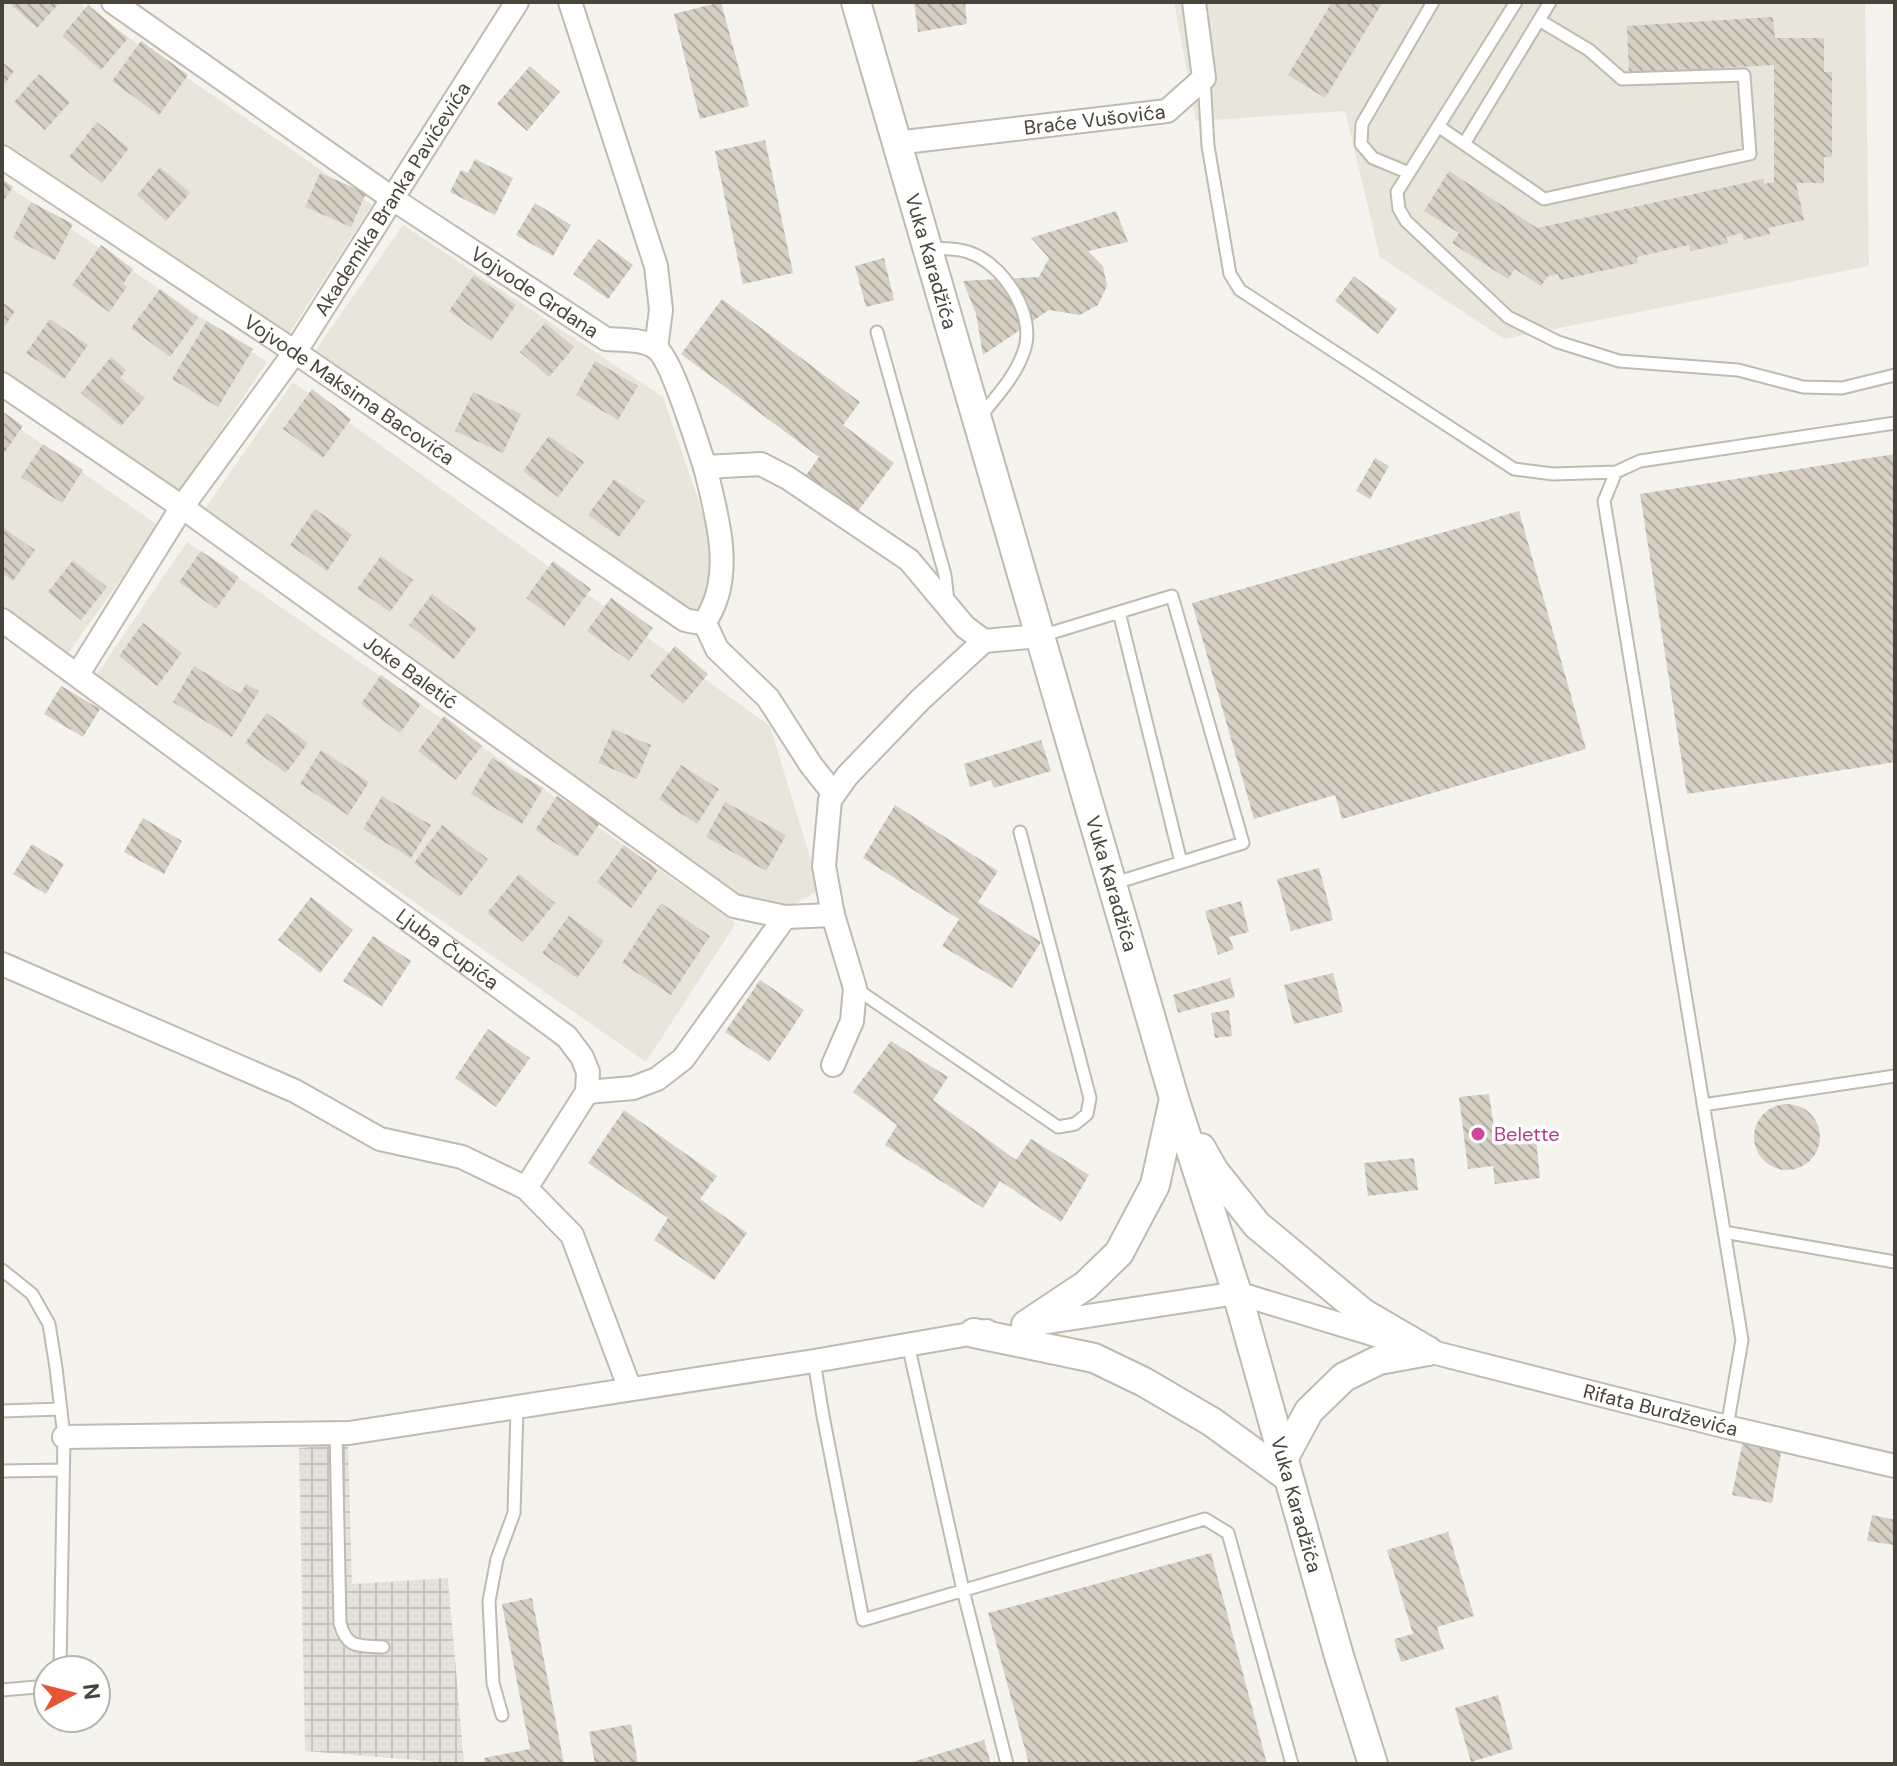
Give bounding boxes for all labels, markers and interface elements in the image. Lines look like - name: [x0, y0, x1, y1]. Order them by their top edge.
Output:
- street label: Akademika Branka Pavićevića: [308, 77, 476, 321]
- street label: Braće Vušovića: [1022, 98, 1167, 141]
- street label: Vuka Karadžića: [899, 190, 963, 332]
- street label: Vojvode Grdana: [466, 241, 604, 344]
- street label: Vojvode Maksima Bacovića: [239, 309, 460, 471]
- street label: Joke Baletić: [358, 629, 463, 715]
- street label: Vuka Karadžića: [1080, 813, 1144, 955]
- street label: Ljuba Čupića: [391, 903, 504, 995]
- place label: Belette: [1494, 1121, 1560, 1147]
- marker: Belette: [1469, 1125, 1487, 1143]
- street label: Rifata Burdževića: [1580, 1378, 1740, 1442]
- street label: Vuka Karadžića: [1265, 1434, 1328, 1576]
- north arrow: [32, 1654, 112, 1734]
- text: N: [76, 1682, 107, 1701]

